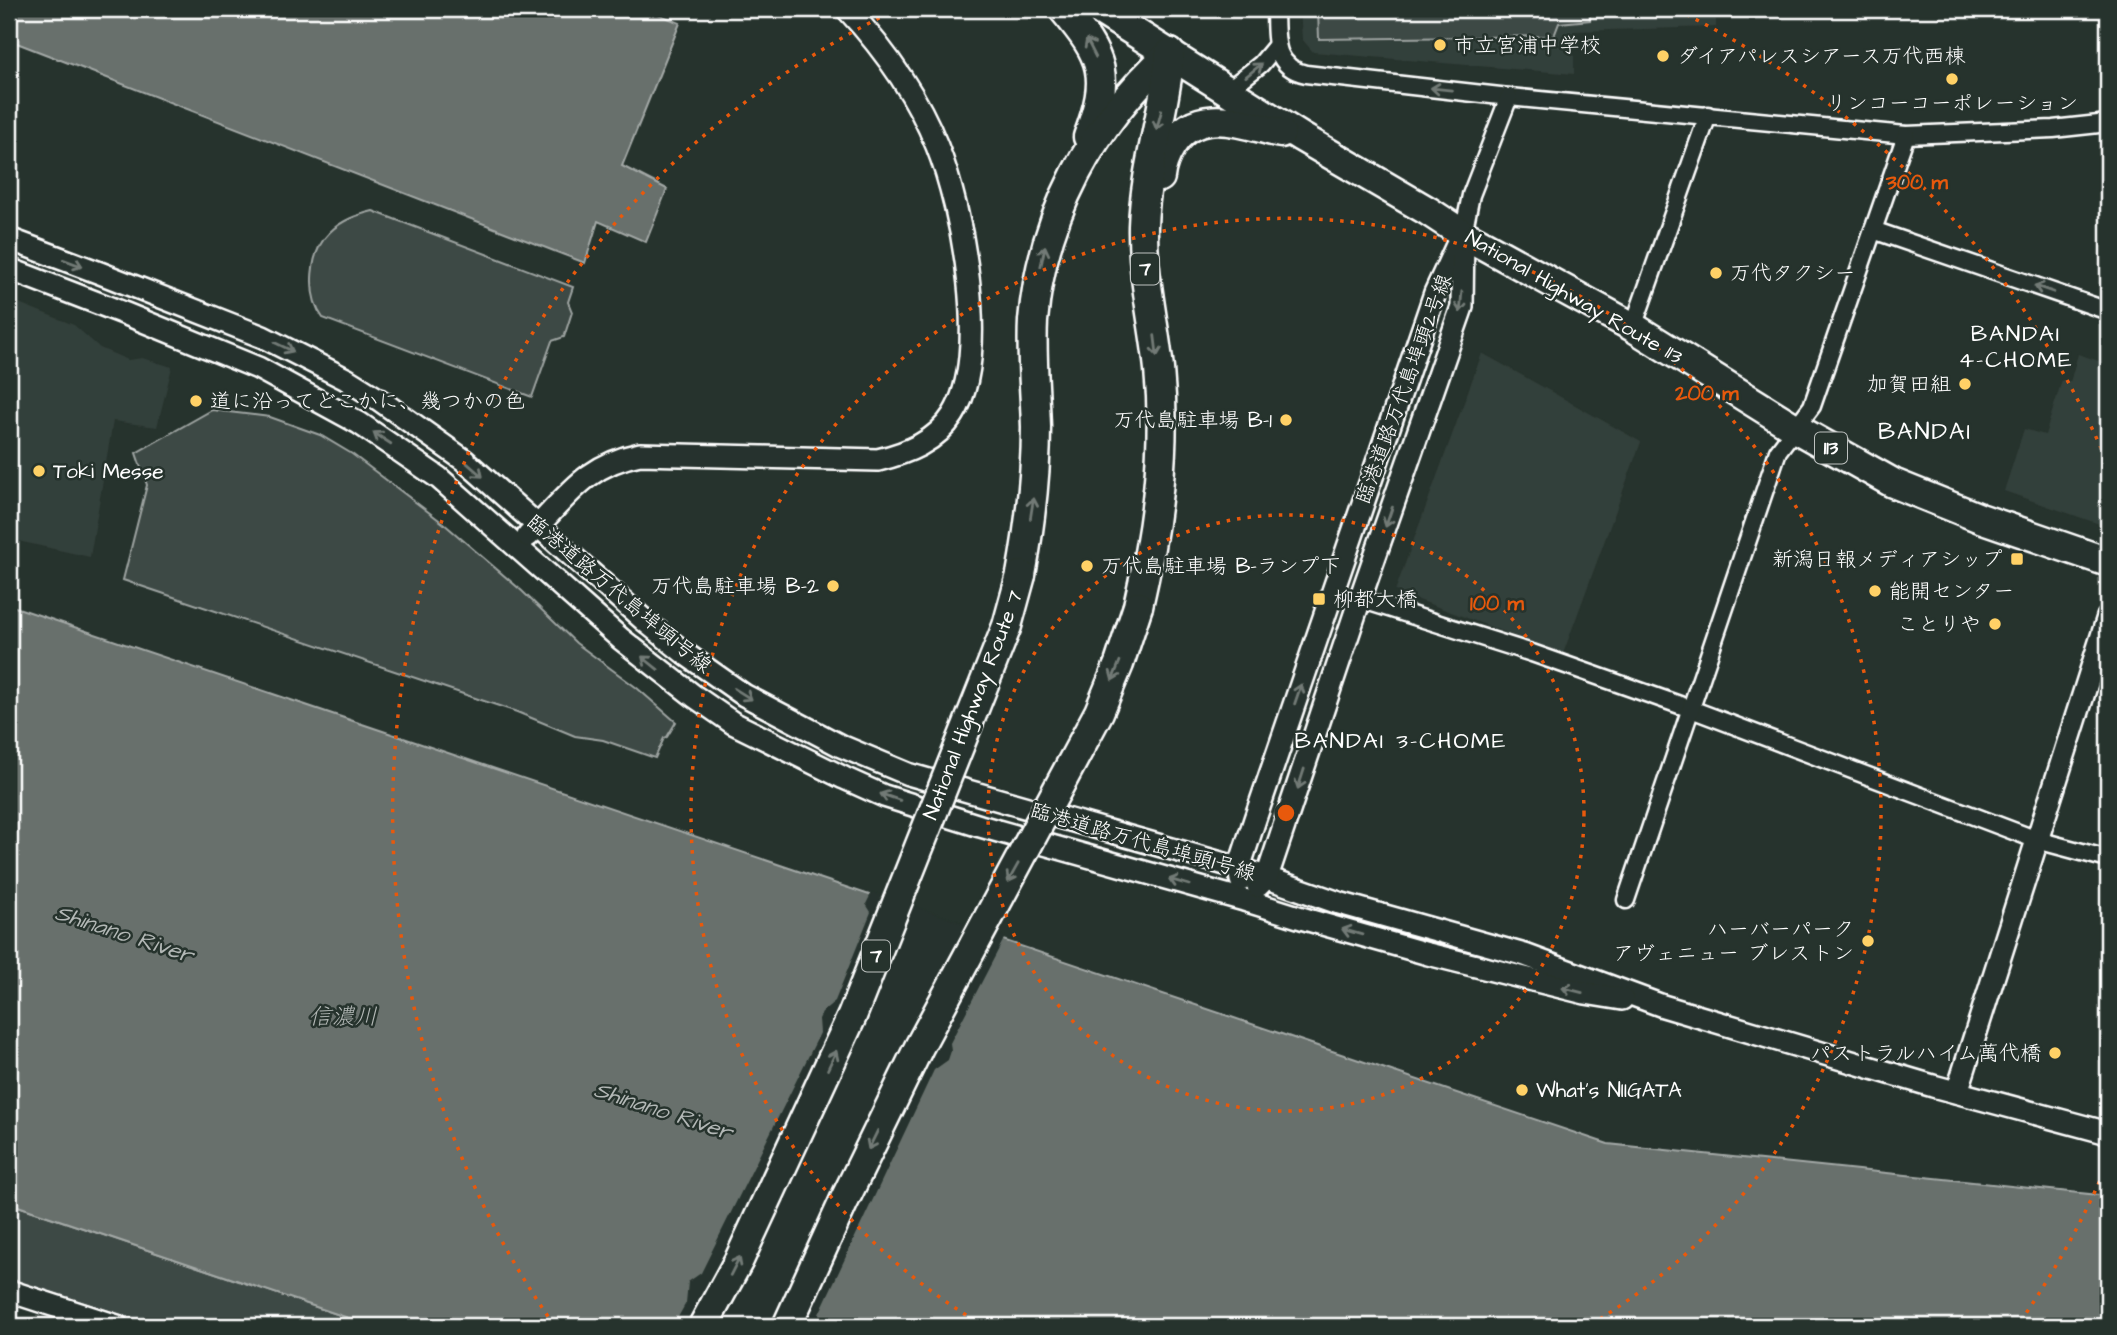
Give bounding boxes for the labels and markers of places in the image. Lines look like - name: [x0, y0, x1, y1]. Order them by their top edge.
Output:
- place label: 市立宮浦中学校: [1454, 31, 1601, 60]
- marker: 市立宮浦中学校: [1432, 37, 1448, 53]
- place label: ダイアパレスシアース万代西棟: [1677, 42, 1966, 71]
- marker: ダイアパレスシアース万代西棟: [1655, 48, 1671, 64]
- marker: リンコーコーポレーション: [1944, 71, 1960, 87]
- place label: リンコーコーポレーション: [1826, 89, 2078, 118]
- place label: 万代タクシー: [1730, 259, 1856, 288]
- marker: 万代タクシー: [1708, 265, 1724, 281]
- place label: 加賀田組: [1867, 370, 1951, 399]
- marker: 加賀田組: [1957, 376, 1973, 392]
- place label: 道に沿ってどこかに、幾つかの色: [210, 387, 525, 416]
- marker: 道に沿ってどこかに、幾つかの色: [188, 393, 204, 409]
- place label: 万代島駐車場 B-1: [1113, 406, 1272, 435]
- marker: 万代島駐車場 B-1: [1278, 412, 1294, 428]
- place label: Toki Messe: [53, 457, 164, 486]
- marker: Toki Messe: [31, 463, 47, 479]
- place label: 新潟日報メディアシップ: [1772, 545, 2003, 574]
- marker: 新潟日報メディアシップ: [2009, 551, 2025, 567]
- place label: 万代島駐車場 B-ランプ下: [1101, 552, 1341, 581]
- marker: 万代島駐車場 B-ランプ下: [1079, 558, 1095, 574]
- place label: 万代島駐車場 B-2: [651, 572, 819, 601]
- place label: 能開センター: [1889, 577, 2014, 606]
- marker: 万代島駐車場 B-2: [825, 578, 841, 594]
- marker: 能開センター: [1867, 583, 1883, 599]
- place label: 柳都大橋: [1333, 585, 1417, 614]
- marker: 柳都大橋: [1311, 591, 1327, 607]
- place label: ことりや: [1897, 610, 1981, 639]
- marker: ことりや: [1987, 616, 2003, 632]
- centre of rings: [1274, 801, 1298, 825]
- place label: ハーバーパーク アヴェニュー ブレストン: [1613, 915, 1854, 968]
- marker: ハーバーパーク アヴェニュー ブレストン: [1860, 933, 1876, 949]
- place label: パストラルハイム萬代橋: [1810, 1039, 2041, 1068]
- marker: パストラルハイム萬代橋: [2047, 1045, 2063, 1061]
- place label: What's NIIGATA: [1536, 1076, 1682, 1105]
- marker: What's NIIGATA: [1514, 1082, 1530, 1098]

